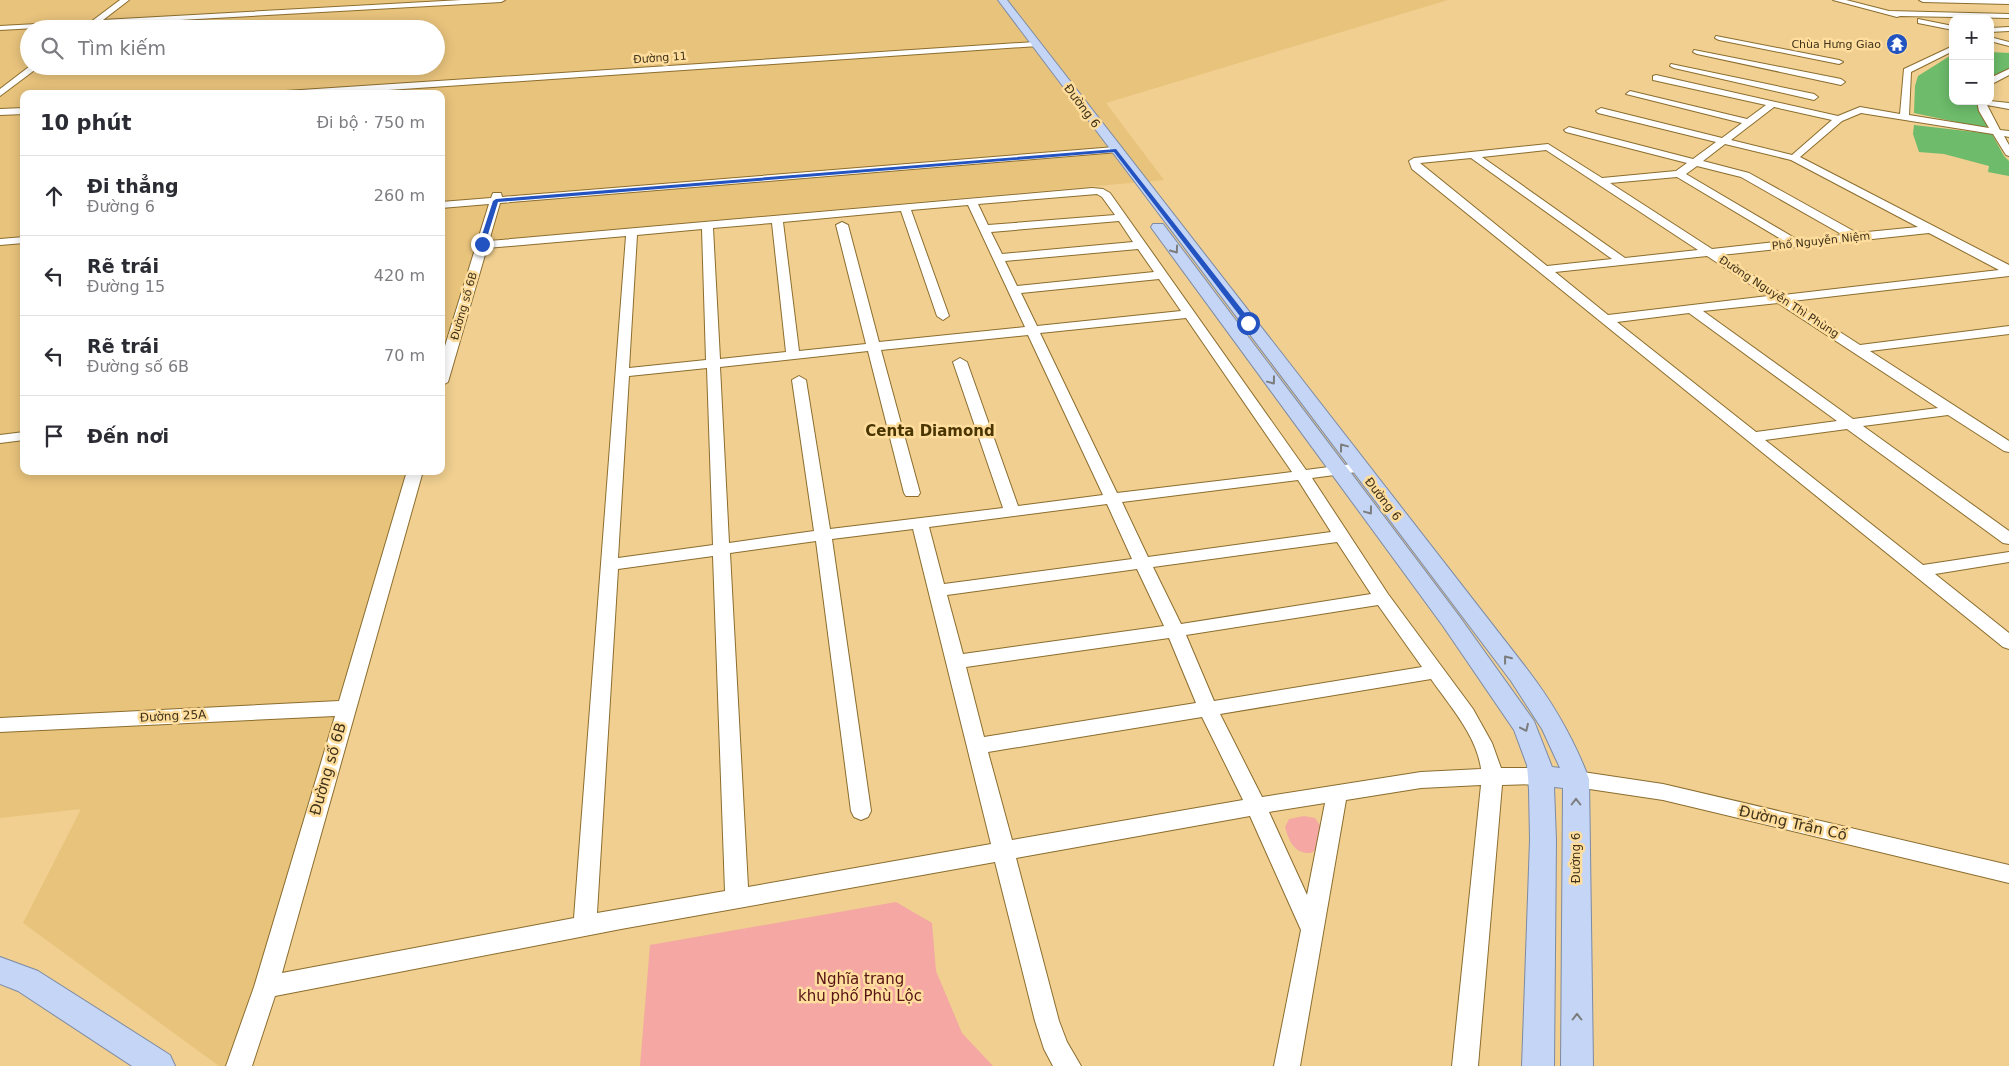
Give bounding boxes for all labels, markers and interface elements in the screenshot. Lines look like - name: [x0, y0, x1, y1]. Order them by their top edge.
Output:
- map controls: [1949, 15, 1994, 105]
- button: +: [1949, 15, 1994, 60]
- search box: [20, 20, 445, 75]
- temple icon: Chùa Hưng Giao: [1885, 32, 1909, 56]
- icon: search: [38, 34, 66, 62]
- text: Tìm kiếm: [78, 37, 166, 59]
- place label: Chùa Hưng Giao: [1791, 38, 1881, 51]
- street label: Đường 11: [633, 50, 687, 66]
- button: −: [1949, 60, 1994, 105]
- street label: Đường 6: [1061, 81, 1103, 131]
- text: 10 phút: [40, 111, 132, 135]
- text: Đi bộ · 750 m: [317, 113, 425, 132]
- text: Đi thẳng: [87, 175, 179, 197]
- icon: ahead: [40, 182, 68, 210]
- text: 260 m: [374, 186, 425, 205]
- text: Đường 6: [87, 197, 155, 216]
- street label: Phố Nguyễn Niệm: [1771, 229, 1871, 253]
- route end: [471, 233, 494, 256]
- one-way arrow: [1169, 244, 1178, 254]
- street label: Đường Nguyễn Thì Phùng: [1717, 253, 1841, 341]
- text: Rẽ trái: [87, 255, 159, 277]
- icon: left: [40, 262, 68, 290]
- text: 420 m: [374, 266, 425, 285]
- street label: Đường số 6B: [448, 270, 480, 342]
- text: Đường 15: [87, 277, 165, 296]
- route start: [1237, 312, 1260, 335]
- text: Rẽ trái: [87, 335, 159, 357]
- icon: left: [40, 342, 68, 370]
- text: 70 m: [384, 346, 425, 365]
- text: Đường số 6B: [87, 357, 189, 376]
- one-way arrow: [1266, 375, 1275, 385]
- icon: arrive: [40, 422, 68, 450]
- district label: Centa Diamond: [865, 422, 995, 440]
- text: Đến nơi: [87, 425, 169, 447]
- one-way arrow: [1341, 444, 1349, 453]
- street label: Đường 6: [1362, 475, 1404, 523]
- one-way arrow: [1363, 505, 1372, 515]
- one-way arrow: [1504, 656, 1512, 665]
- street label: Đường 25A: [139, 707, 207, 725]
- street label: Đường số 6B: [306, 721, 350, 817]
- one-way arrow: [1519, 723, 1529, 732]
- one-way arrow: [1571, 798, 1581, 806]
- street label: Đường Trần Cố: [1737, 802, 1850, 844]
- street label: Đường 6: [1569, 833, 1583, 883]
- park label: Nghĩa trang khu phố Phù Lộc: [798, 970, 922, 1005]
- one-way arrow: [1572, 1013, 1582, 1021]

